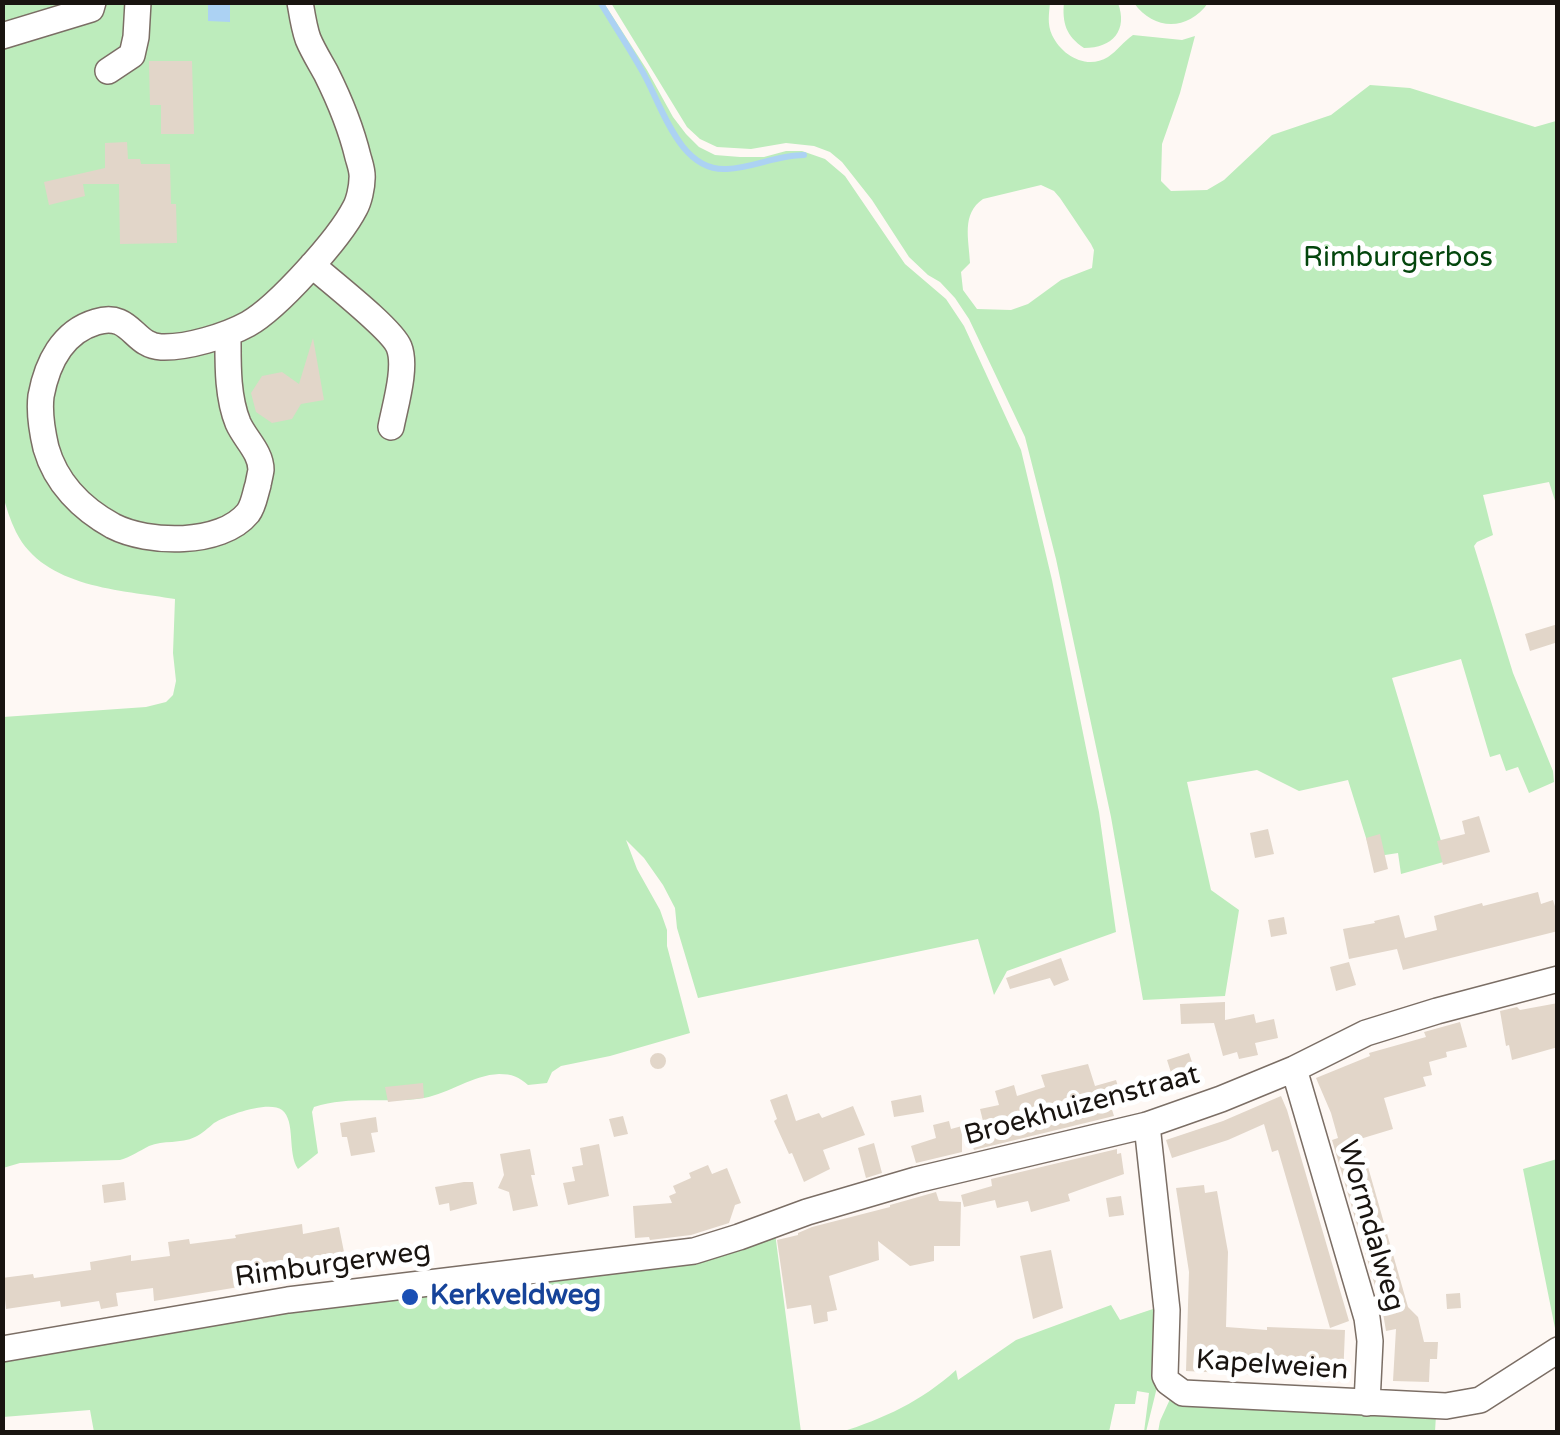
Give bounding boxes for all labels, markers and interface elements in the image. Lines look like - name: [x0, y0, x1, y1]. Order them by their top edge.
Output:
- park label: Rimburgerbos: [1303, 242, 1493, 276]
- street label: Broekhuizenstraat: [961, 1058, 1203, 1154]
- street label: Wormdalweg: [1330, 1137, 1410, 1315]
- street label: Rimburgerweg: [233, 1235, 433, 1295]
- place label: Kerkveldweg: [430, 1280, 601, 1314]
- marker: Kerkveldweg: [399, 1286, 421, 1308]
- street label: Kapelweien: [1195, 1344, 1349, 1388]

